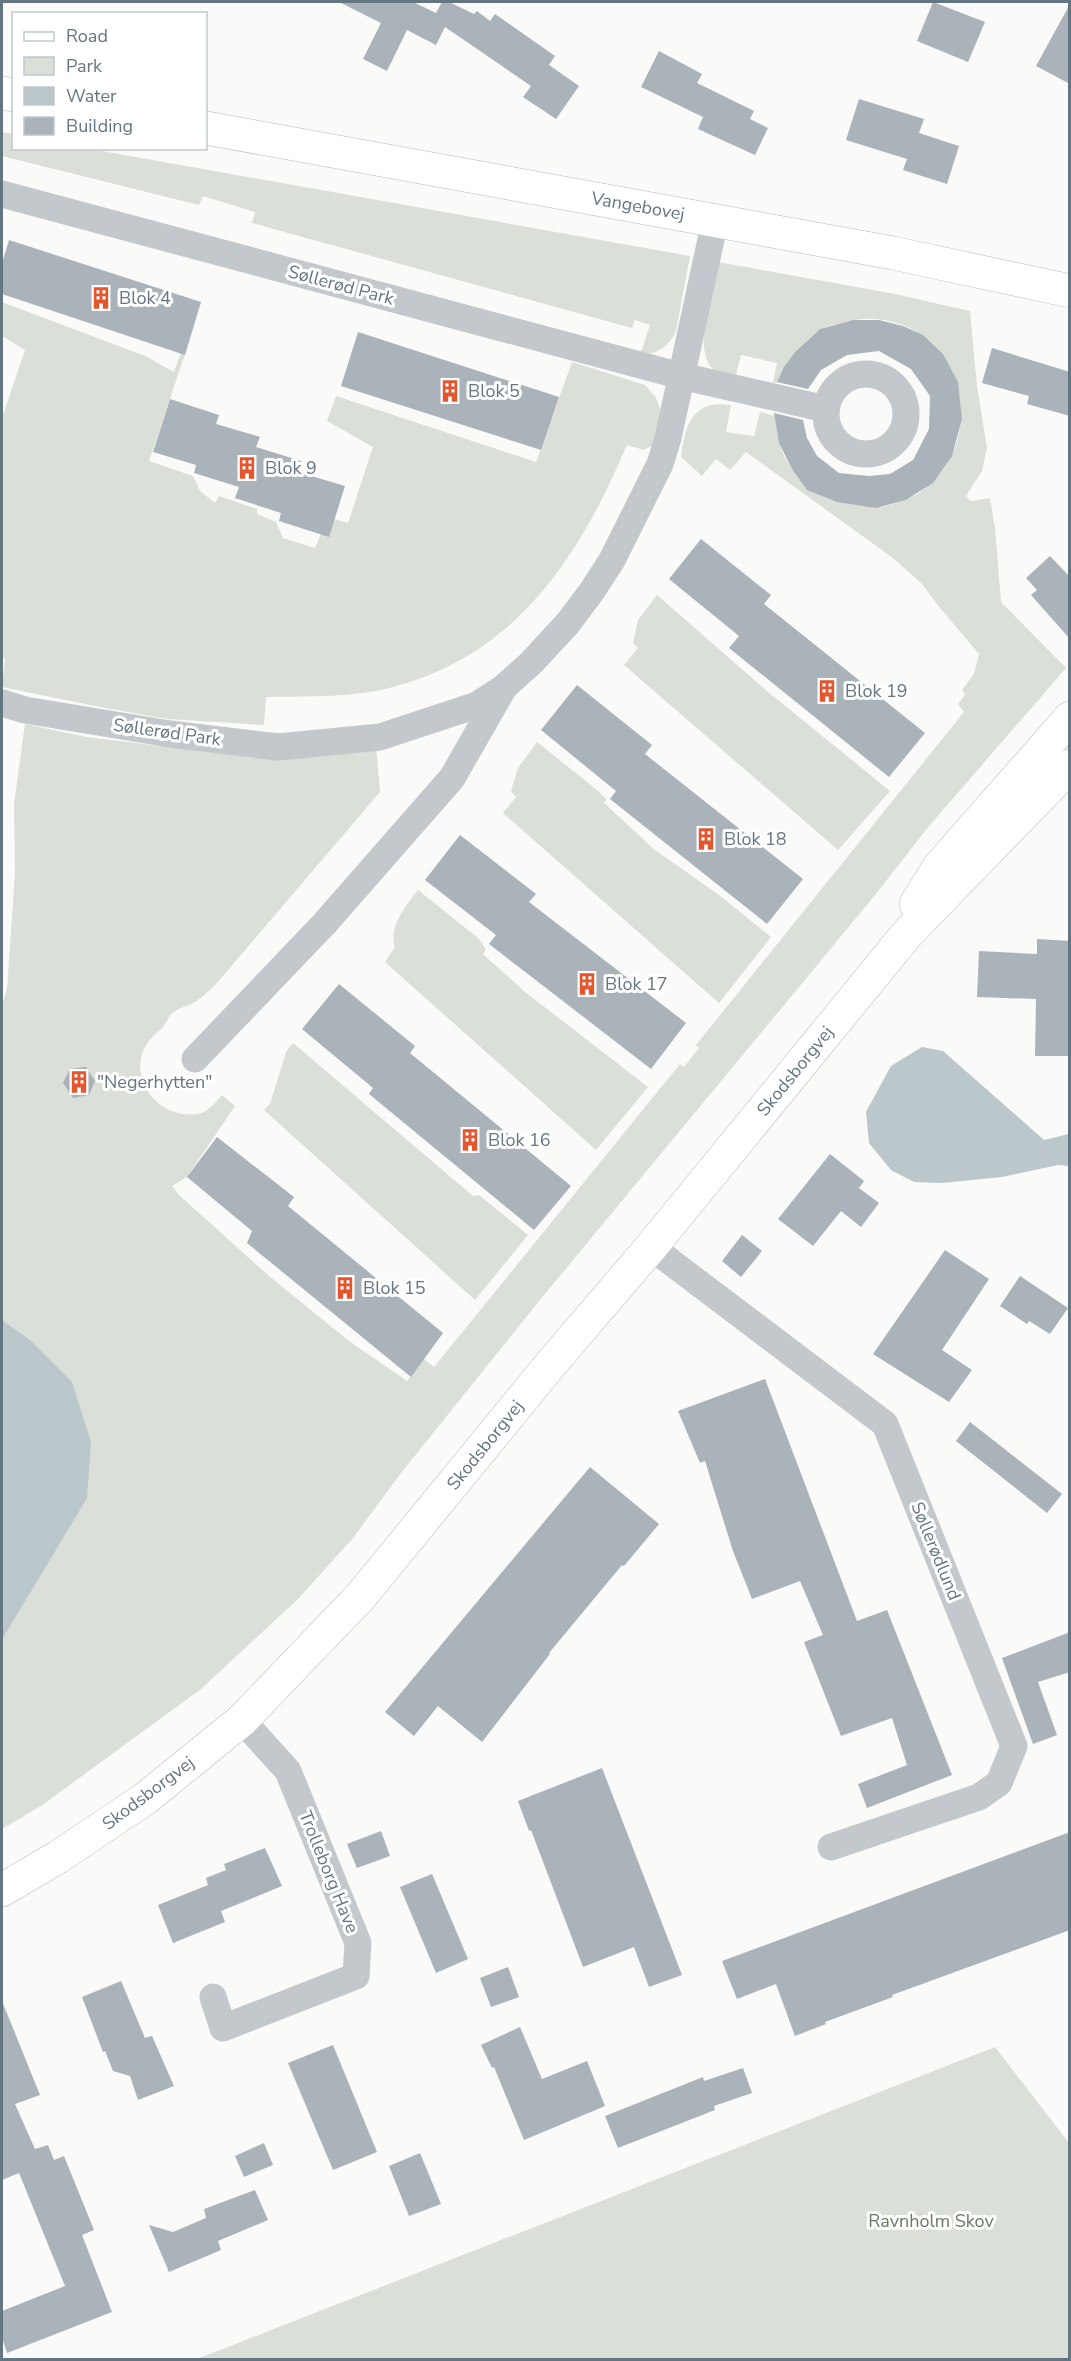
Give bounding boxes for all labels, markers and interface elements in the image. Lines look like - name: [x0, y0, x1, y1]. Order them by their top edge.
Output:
- legend: [12, 12, 207, 150]
- text: Road: [66, 24, 108, 48]
- text: Park: [66, 54, 103, 78]
- text: Water: [66, 84, 117, 108]
- text: Building: [66, 114, 133, 138]
- street label: Vangebovej: [588, 186, 687, 226]
- street label: Søllerød Park: [285, 259, 398, 311]
- building icon: Blok 4: [88, 285, 114, 311]
- place label: Blok 4: [119, 286, 171, 310]
- building icon: Blok 5: [437, 378, 463, 404]
- place label: Blok 5: [468, 379, 520, 403]
- building icon: Blok 9: [234, 455, 260, 481]
- place label: Blok 9: [265, 456, 317, 480]
- building icon: Blok 19: [814, 678, 840, 704]
- place label: Blok 19: [845, 679, 908, 703]
- street label: Søllerød Park: [112, 713, 223, 752]
- building icon: Blok 18: [693, 826, 719, 852]
- place label: Blok 18: [724, 827, 787, 851]
- building icon: Blok 17: [574, 971, 600, 997]
- place label: Blok 17: [605, 972, 668, 996]
- street label: Skodsborgvej: [751, 1021, 839, 1121]
- building icon: "Negerhytten": [66, 1069, 92, 1095]
- place label: "Negerhytten": [97, 1070, 212, 1094]
- building icon: Blok 16: [457, 1127, 483, 1153]
- place label: Blok 16: [488, 1128, 551, 1152]
- building icon: Blok 15: [332, 1275, 358, 1301]
- place label: Blok 15: [363, 1276, 426, 1300]
- street label: Skodsborgvej: [441, 1395, 529, 1495]
- street label: Søllerødlund: [905, 1498, 967, 1604]
- street label: Skodsborgvej: [97, 1751, 199, 1835]
- street label: Trolleborg Have: [294, 1807, 364, 1937]
- park label: Ravnholm Skov: [868, 2209, 994, 2233]

